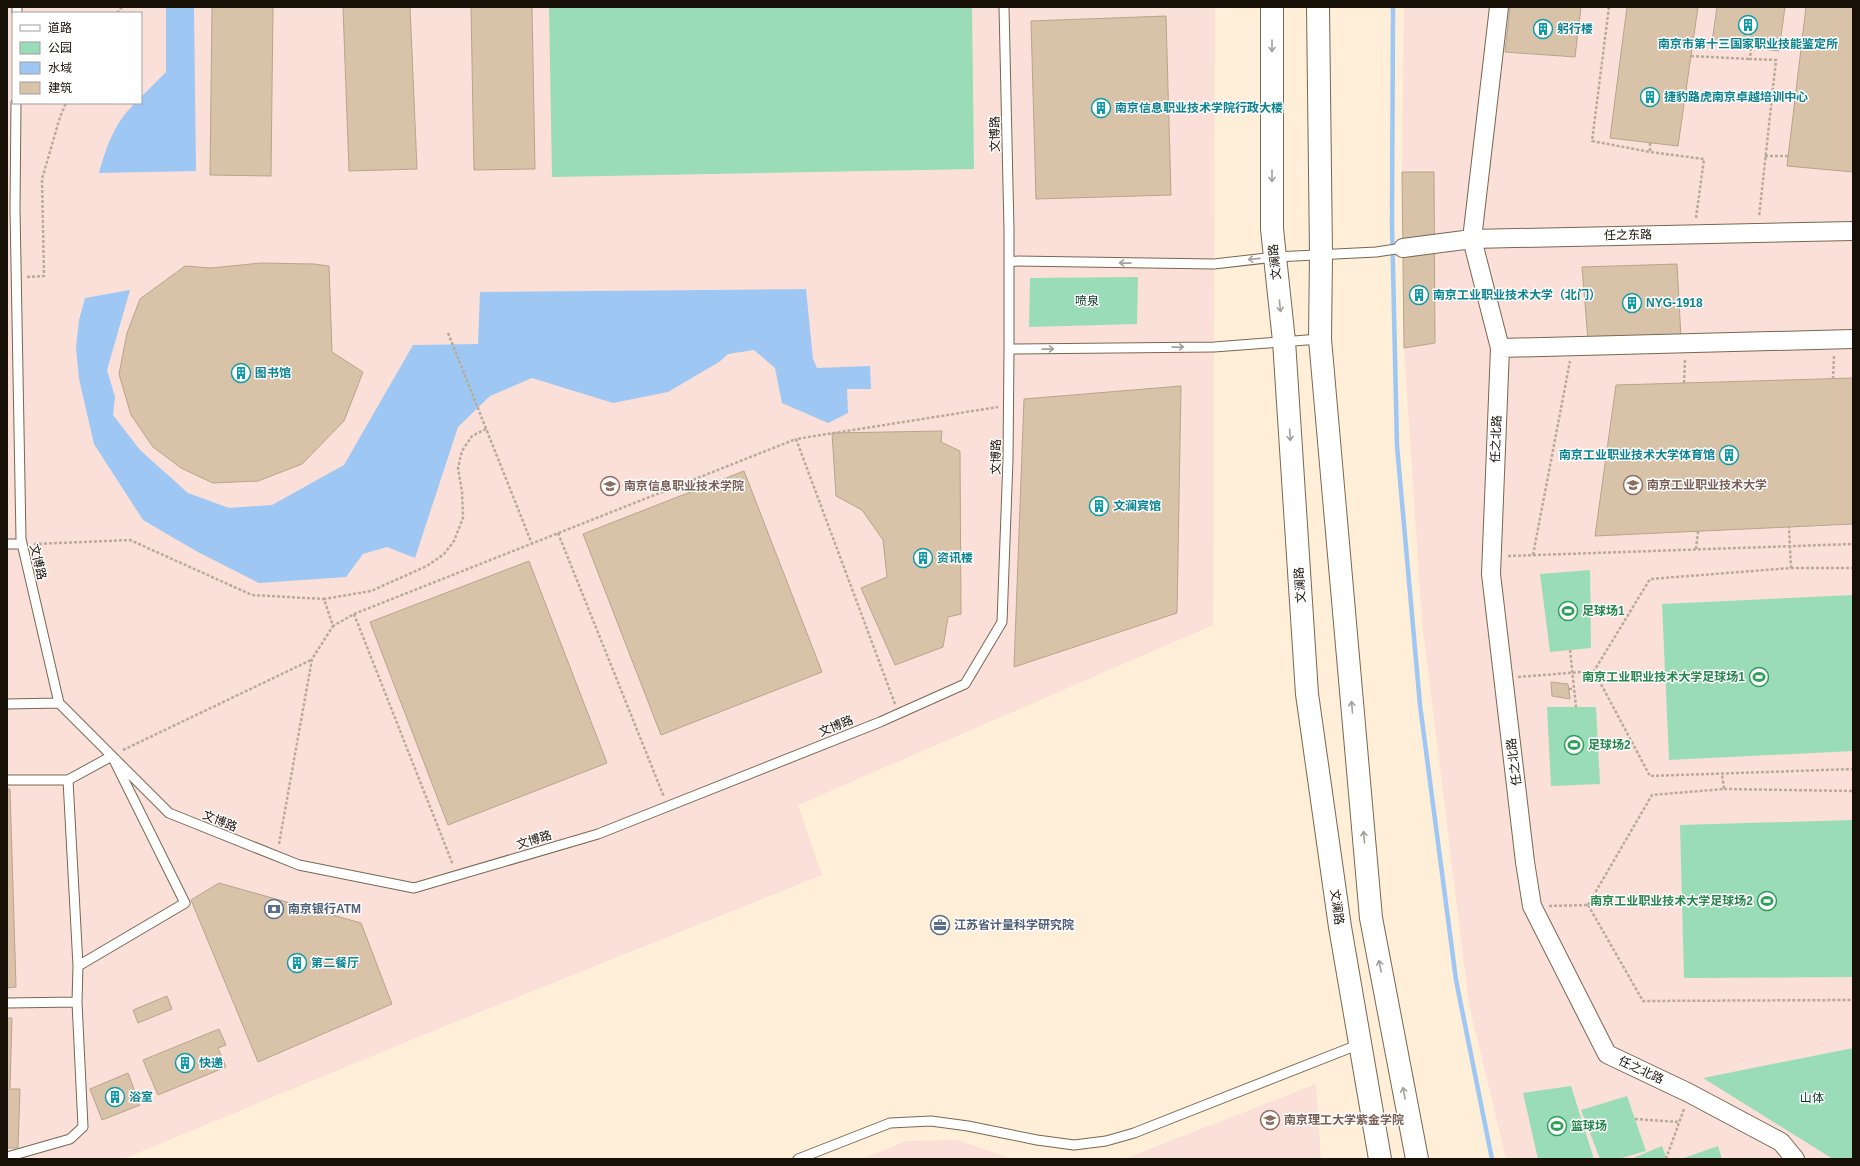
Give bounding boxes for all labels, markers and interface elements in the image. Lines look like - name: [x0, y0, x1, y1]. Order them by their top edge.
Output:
- legend: [12, 12, 142, 104]
- building icon: 南京市第十三国家职业技能鉴定所: [1737, 14, 1759, 36]
- building icon: 躬行楼: [1532, 18, 1554, 40]
- text: 道路: [48, 21, 72, 35]
- place label: 躬行楼: [1557, 22, 1593, 36]
- place label: 南京市第十三国家职业技能鉴定所: [1658, 37, 1838, 51]
- one-way arrow: [1268, 39, 1276, 52]
- text: 公园: [48, 41, 72, 55]
- text: 水域: [48, 61, 72, 75]
- text: 建筑: [48, 81, 72, 95]
- building icon: 捷豹路虎南京卓越培训中心: [1639, 86, 1661, 108]
- place label: 捷豹路虎南京卓越培训中心: [1664, 90, 1808, 104]
- building icon: 南京信息职业技术学院行政大楼: [1090, 97, 1112, 119]
- place label: 南京信息职业技术学院行政大楼: [1115, 101, 1283, 115]
- street label: 文博路: [988, 116, 1002, 152]
- one-way arrow: [1268, 169, 1276, 182]
- street label: 任之东路: [1604, 228, 1652, 242]
- street label: 文澜路: [1266, 243, 1284, 281]
- one-way arrow: [1248, 256, 1261, 263]
- one-way arrow: [1119, 259, 1132, 267]
- building icon: 南京工业职业技术大学（北门）: [1408, 284, 1430, 306]
- place label: 南京工业职业技术大学（北门）: [1433, 288, 1601, 302]
- building icon: NYG-1918: [1621, 292, 1643, 314]
- park label: 喷泉: [1075, 294, 1099, 308]
- place label: NYG-1918: [1646, 296, 1703, 310]
- one-way arrow: [1276, 299, 1284, 312]
- one-way arrow: [1171, 343, 1184, 351]
- one-way arrow: [1041, 345, 1054, 353]
- building icon: 图书馆: [230, 362, 252, 384]
- place label: 图书馆: [255, 366, 291, 380]
- street label: 任之北路: [1488, 415, 1504, 463]
- one-way arrow: [1287, 428, 1294, 441]
- street label: 文博路: [989, 439, 1003, 475]
- building icon: 南京工业职业技术大学体育馆: [1718, 444, 1740, 466]
- place label: 南京工业职业技术大学体育馆: [1559, 448, 1715, 462]
- school or university icon: 南京工业职业技术大学: [1622, 474, 1644, 496]
- school or university icon: 南京信息职业技术学院: [599, 475, 621, 497]
- place label: 南京工业职业技术大学: [1647, 478, 1767, 492]
- place label: 南京信息职业技术学院: [624, 479, 744, 493]
- building icon: 文澜宾馆: [1088, 495, 1110, 517]
- place label: 文澜宾馆: [1113, 499, 1161, 513]
- street label: 文博路: [27, 543, 49, 581]
- building icon: 资讯楼: [912, 547, 934, 569]
- place label: 资讯楼: [937, 551, 973, 565]
- street label: 文澜路: [1292, 567, 1308, 603]
- sports icon: 足球场1: [1557, 600, 1579, 622]
- place label: 足球场1: [1582, 604, 1625, 618]
- sports icon: 南京工业职业技术大学足球场1: [1748, 666, 1770, 688]
- place label: 南京工业职业技术大学足球场1: [1582, 670, 1745, 684]
- one-way arrow: [1349, 701, 1356, 714]
- street label: 文博路: [817, 713, 855, 739]
- sports icon: 足球场2: [1563, 734, 1585, 756]
- street label: 任之北路: [1504, 737, 1524, 787]
- place label: 足球场2: [1588, 738, 1631, 752]
- street label: 文博路: [201, 808, 239, 834]
- street label: 文博路: [515, 828, 553, 852]
- one-way arrow: [1360, 831, 1367, 844]
- street label: 文澜路: [1328, 888, 1346, 926]
- sports icon: 南京工业职业技术大学足球场2: [1756, 890, 1778, 912]
- place label: 南京工业职业技术大学足球场2: [1590, 894, 1753, 908]
- bank icon: 南京银行ATM: [263, 898, 285, 920]
- place label: 南京银行ATM: [288, 902, 361, 916]
- office icon: 江苏省计量科学研究院: [929, 914, 951, 936]
- place label: 江苏省计量科学研究院: [954, 918, 1074, 932]
- building icon: 第二餐厅: [286, 952, 308, 974]
- place label: 第二餐厅: [311, 956, 359, 970]
- one-way arrow: [1376, 959, 1384, 972]
- building icon: 快递: [174, 1052, 196, 1074]
- street label: 任之北路: [1616, 1054, 1666, 1086]
- place label: 快递: [199, 1056, 223, 1070]
- building icon: 浴室: [104, 1086, 126, 1108]
- one-way arrow: [1400, 1087, 1408, 1100]
- place label: 浴室: [129, 1090, 153, 1104]
- park label: 山体: [1800, 1091, 1824, 1105]
- school or university icon: 南京理工大学紫金学院: [1259, 1109, 1281, 1131]
- place label: 南京理工大学紫金学院: [1284, 1113, 1404, 1127]
- sports icon: 篮球场: [1546, 1115, 1568, 1137]
- place label: 篮球场: [1571, 1119, 1607, 1133]

